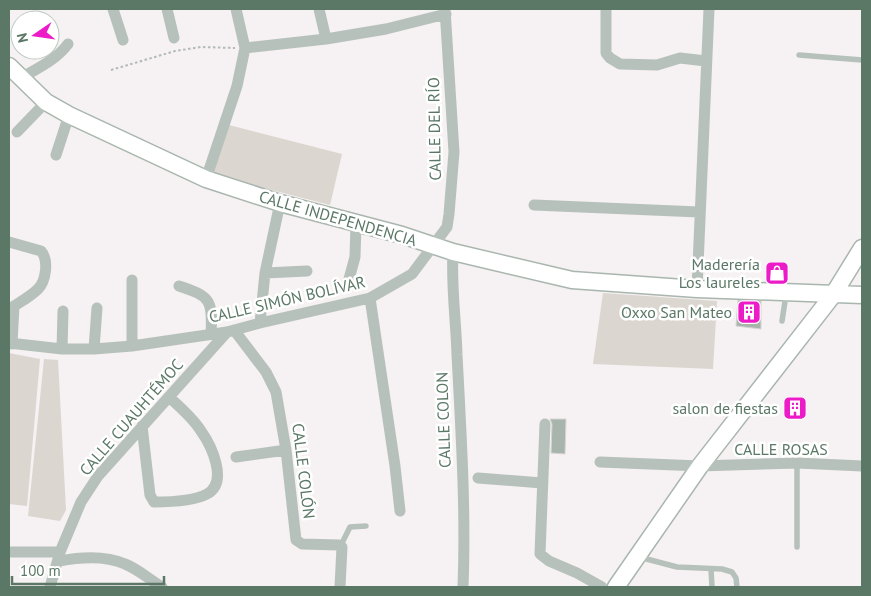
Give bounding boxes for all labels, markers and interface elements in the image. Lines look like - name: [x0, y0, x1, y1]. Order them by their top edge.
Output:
- north arrow: [10, 10, 60, 60]
- text: N: [13, 31, 32, 44]
- street label: CALLE DEL RÍO: [423, 77, 445, 181]
- street label: CALLE INDEPENDENCIA: [257, 186, 420, 250]
- place label: Maderería Los laureles: [679, 254, 760, 292]
- shop icon: Maderería Los laureles: [764, 260, 790, 286]
- street label: CALLE SIMÓN BOLÍVAR: [207, 271, 367, 327]
- building icon: Oxxo San Mateo: [736, 299, 762, 325]
- place label: Oxxo San Mateo: [621, 302, 732, 322]
- street label: CALLE CUAUHTÉMOC: [75, 355, 187, 479]
- street label: CALLE COLON: [431, 372, 455, 468]
- building icon: salon de fiestas: [782, 395, 808, 421]
- place label: salon de fiestas: [672, 398, 778, 418]
- street label: CALLE COLÓN: [288, 422, 320, 520]
- street label: CALLE ROSAS: [734, 439, 828, 459]
- scale bar: [12, 554, 165, 586]
- text: 100 m: [20, 561, 61, 580]

